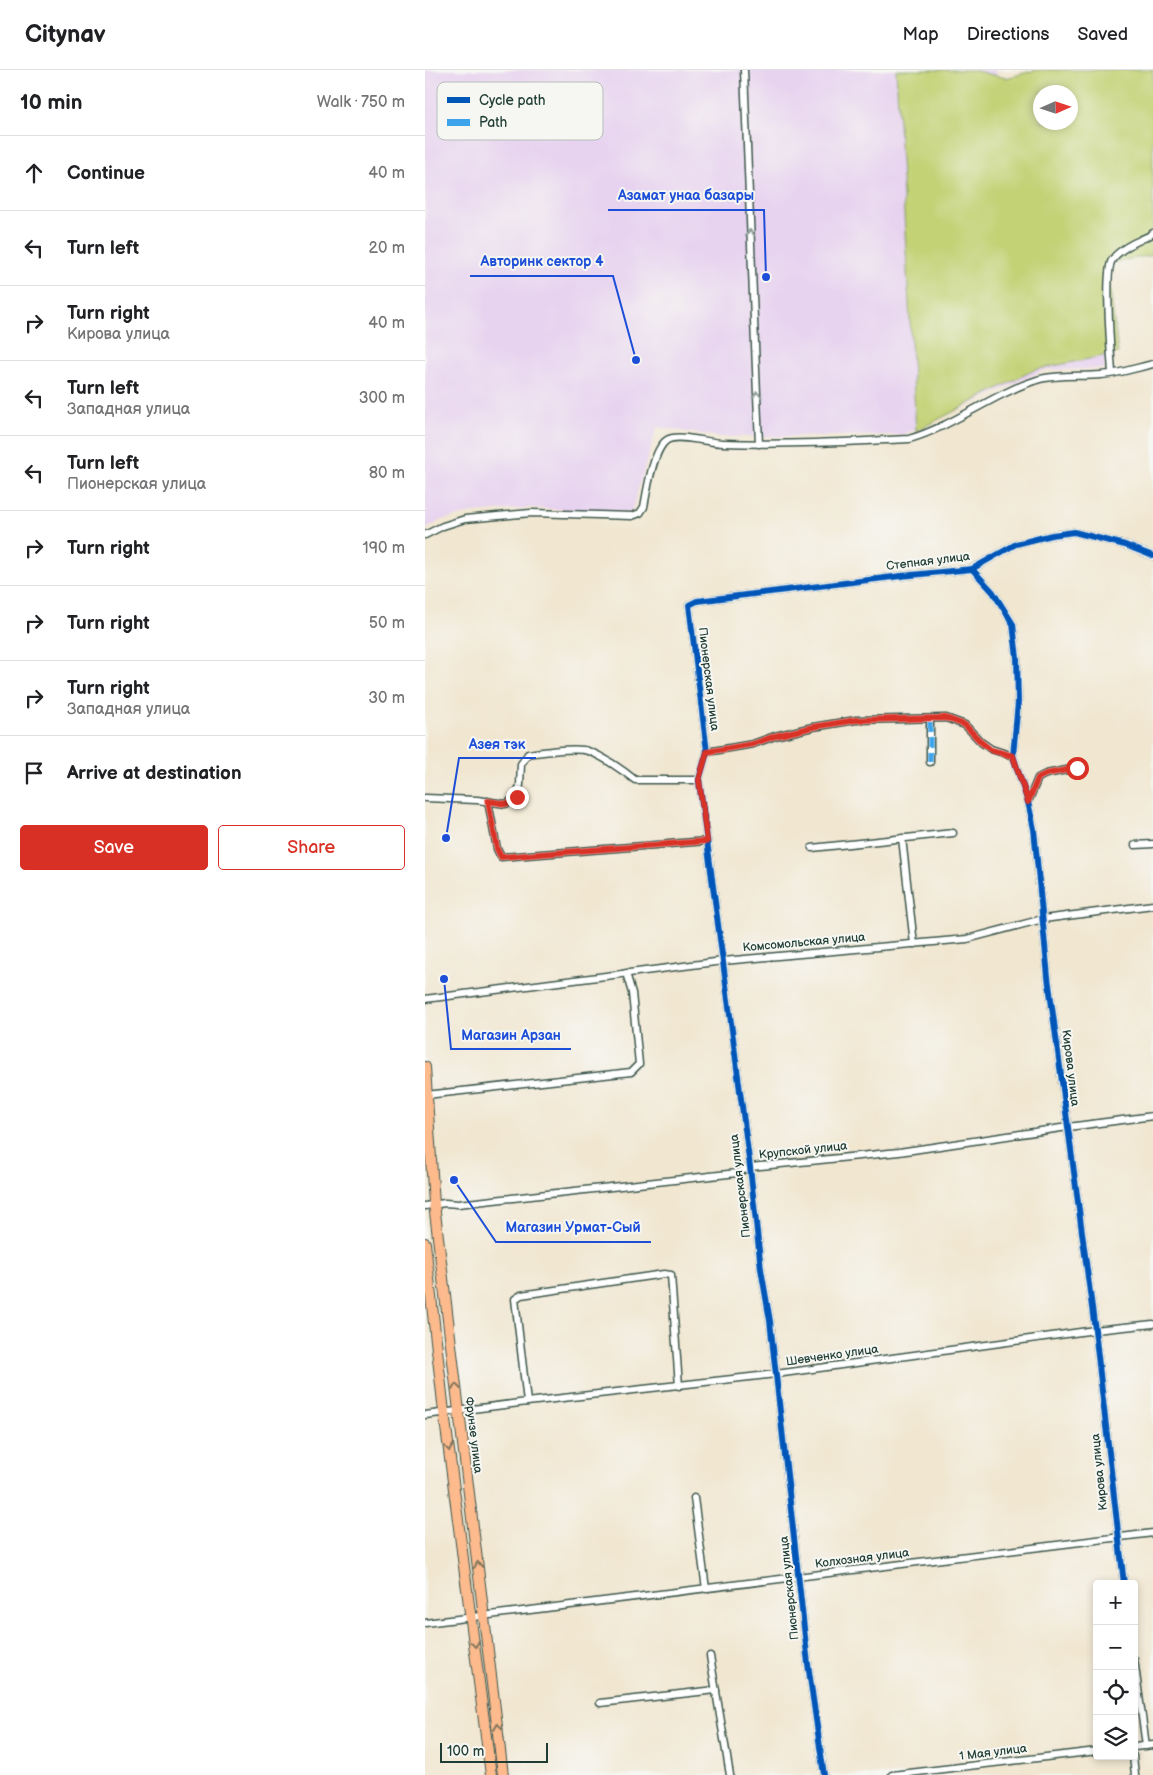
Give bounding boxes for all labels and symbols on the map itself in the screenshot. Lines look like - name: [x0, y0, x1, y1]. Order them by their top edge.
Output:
- legend: [437, 82, 603, 140]
- north arrow: [1033, 85, 1078, 130]
- text: Cycle path: [479, 92, 546, 109]
- text: Path: [479, 114, 507, 131]
- callout: Азамат унаа базары: [608, 181, 764, 210]
- text: Азамат унаа базары: [617, 187, 754, 204]
- one-way arrow: [745, 229, 755, 236]
- callout: Авторинк сектор 4: [470, 247, 613, 276]
- text: Авторинк сектор 4: [480, 253, 604, 270]
- one-way arrow: [751, 391, 762, 399]
- street label: Степная улица: [885, 549, 971, 574]
- street label: Пионерская улица: [695, 626, 722, 732]
- callout: Азея тэк: [459, 729, 536, 758]
- text: Азея тэк: [468, 736, 526, 753]
- route start: [1066, 757, 1089, 780]
- route end: [506, 786, 529, 809]
- street label: Комсомольская улица: [742, 930, 866, 955]
- callout: Магазин Арзан: [451, 1020, 571, 1049]
- text: Магазин Арзан: [461, 1027, 561, 1044]
- street label: Кирова улица: [1058, 1029, 1083, 1107]
- street label: Пионерская улица: [727, 1133, 754, 1239]
- street label: Крупской улица: [758, 1138, 848, 1163]
- callout: Магазин Урмат-Сый: [496, 1213, 651, 1242]
- text: Магазин Урмат-Сый: [505, 1219, 641, 1236]
- street label: Шевченко улица: [785, 1342, 879, 1369]
- one-way arrow: [451, 1382, 461, 1391]
- street label: Фрунзе улица: [461, 1396, 486, 1474]
- street label: Кирова улица: [1088, 1433, 1111, 1511]
- one-way arrow: [443, 1444, 454, 1452]
- street label: Пионерская улица: [777, 1535, 802, 1641]
- street label: Колхозная улица: [814, 1545, 910, 1572]
- one-way arrow: [473, 1561, 484, 1569]
- one-way arrow: [469, 1640, 480, 1648]
- one-way arrow: [493, 1722, 504, 1730]
- scale bar: [440, 1740, 547, 1763]
- street label: 1 Мая улица: [958, 1741, 1028, 1764]

